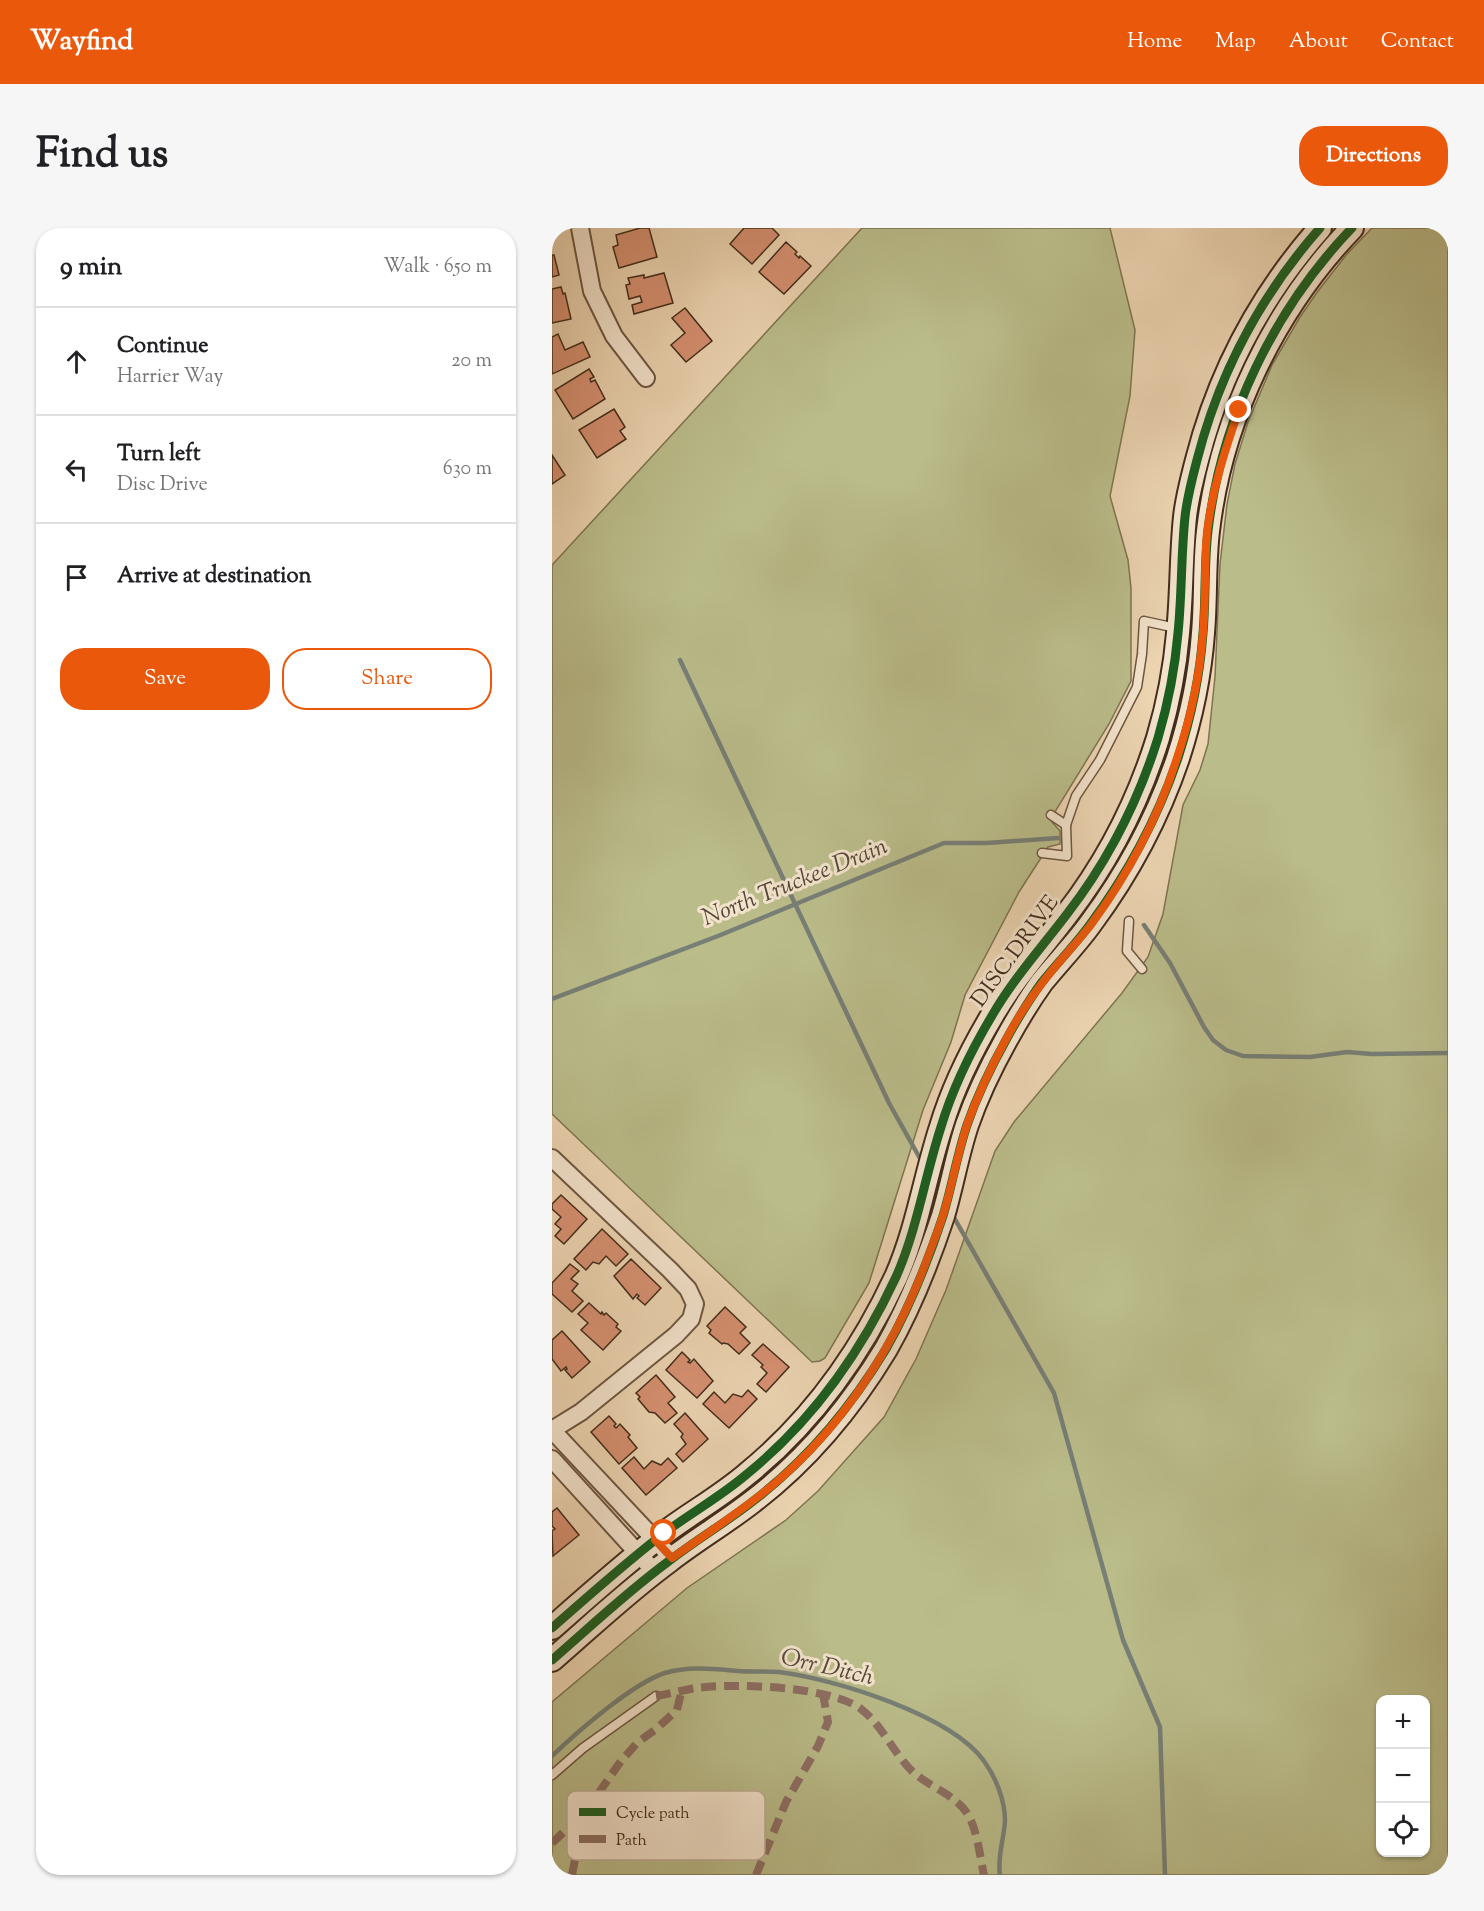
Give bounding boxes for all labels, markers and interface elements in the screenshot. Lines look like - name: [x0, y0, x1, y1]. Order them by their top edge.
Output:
- text: Wayfind: [30, 22, 133, 62]
- text: Home: [1127, 27, 1182, 57]
- text: Map: [1215, 27, 1256, 57]
- text: About: [1289, 27, 1348, 57]
- text: Contact: [1381, 27, 1454, 57]
- text: Find us: [36, 126, 168, 186]
- button: Directions: [1299, 126, 1448, 186]
- text: 9 min: [60, 249, 122, 286]
- text: Walk · 650 m: [383, 253, 492, 282]
- text: Continue: [117, 331, 208, 363]
- icon: ahead: [60, 345, 93, 378]
- text: 20 m: [451, 347, 492, 376]
- text: Harrier Way: [117, 363, 223, 392]
- route end: [1225, 396, 1251, 422]
- text: Turn left: [117, 439, 200, 471]
- icon: left: [60, 453, 93, 486]
- text: 630 m: [443, 455, 492, 484]
- text: Disc Drive: [117, 471, 208, 500]
- icon: arrive: [60, 561, 93, 594]
- text: Arrive at destination: [117, 561, 312, 593]
- button: Save: [60, 648, 270, 710]
- button: Share: [282, 648, 492, 710]
- water label: North Truckee Drain: [697, 830, 893, 936]
- street label: DISC DRIVE: [964, 889, 1068, 1015]
- route start: [650, 1519, 676, 1545]
- water label: Orr Ditch: [777, 1641, 877, 1695]
- map controls: [1376, 1695, 1430, 1857]
- button: +: [1376, 1695, 1430, 1749]
- button: −: [1376, 1749, 1430, 1803]
- legend: [567, 1791, 765, 1860]
- text: Cycle path: [616, 1803, 690, 1826]
- button: locate: [1376, 1803, 1430, 1857]
- text: Path: [616, 1830, 647, 1853]

